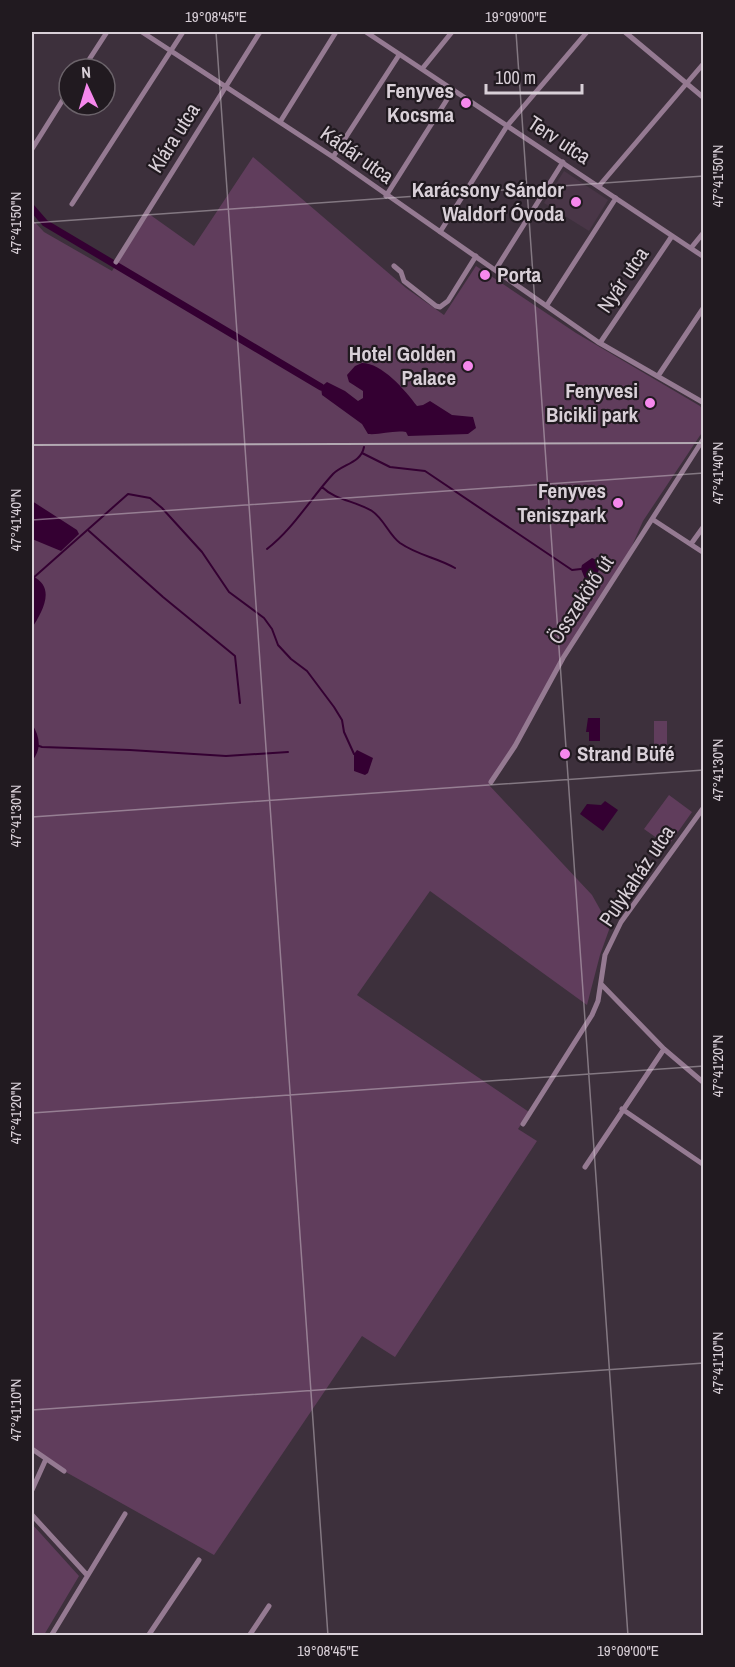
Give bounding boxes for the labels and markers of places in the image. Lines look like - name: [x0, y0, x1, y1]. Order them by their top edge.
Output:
- place label: Fenyves Kocsma: [386, 76, 454, 129]
- marker: Fenyves Kocsma: [459, 96, 473, 110]
- place label: Karácsony Sándor Waldorf Óvoda: [412, 175, 564, 228]
- marker: Karácsony Sándor Waldorf Óvoda: [569, 195, 583, 209]
- place label: Porta: [497, 260, 541, 289]
- marker: Porta: [478, 268, 492, 282]
- place label: Hotel Golden Palace: [349, 339, 456, 392]
- marker: Hotel Golden Palace: [461, 359, 475, 373]
- place label: Fenyvesi Bicikli park: [546, 376, 638, 429]
- marker: Fenyvesi Bicikli park: [643, 396, 657, 410]
- place label: Fenyves Teniszpark: [517, 476, 606, 529]
- marker: Fenyves Teniszpark: [611, 496, 625, 510]
- place label: Strand Büfé: [577, 739, 675, 768]
- marker: Strand Büfé: [558, 747, 572, 761]

